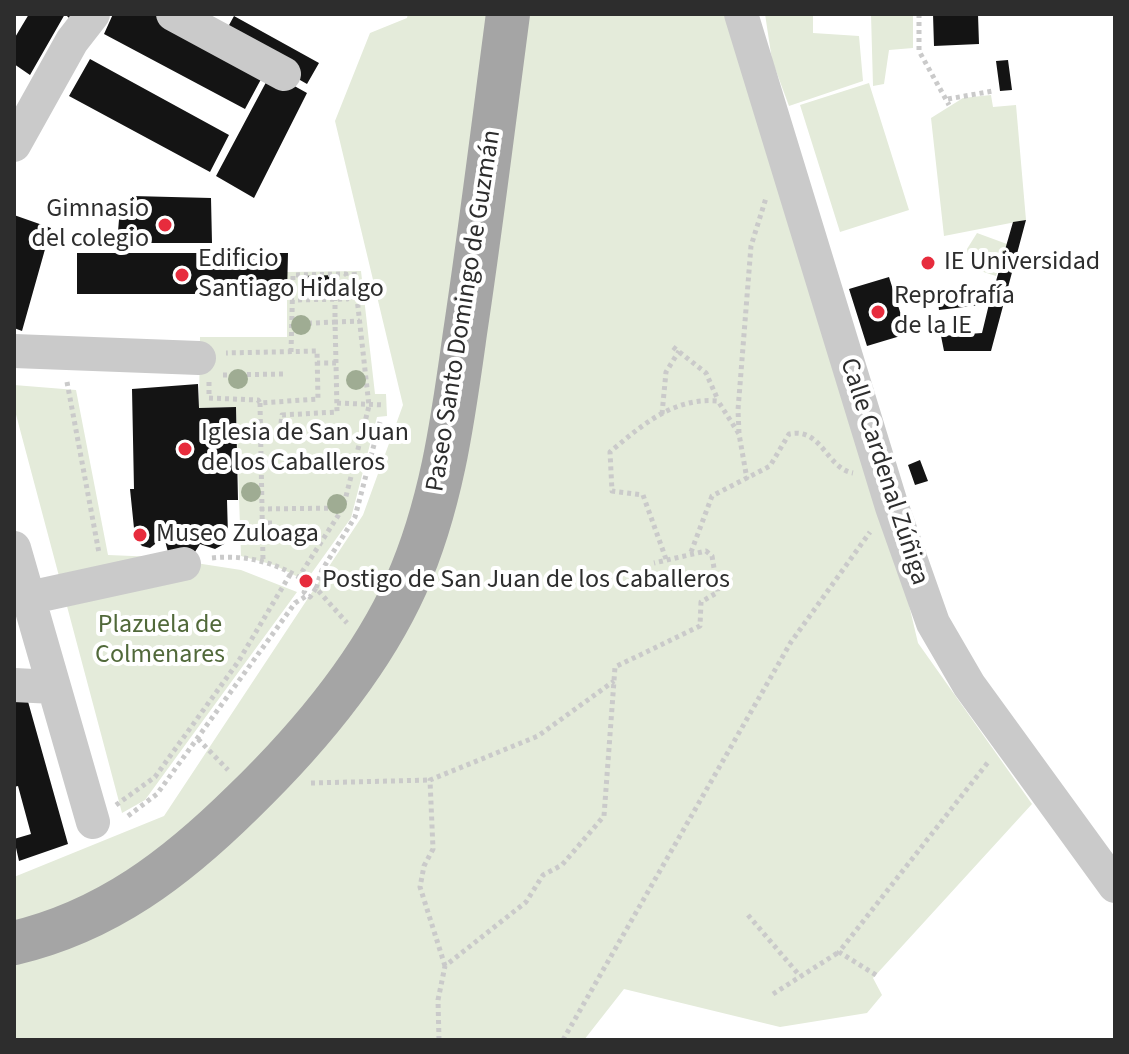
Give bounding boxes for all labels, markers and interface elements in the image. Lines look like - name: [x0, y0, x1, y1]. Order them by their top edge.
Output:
- street label: Paseo Santo Domingo de Guzmán: [421, 128, 509, 494]
- place label: Gimnasio del colegio: [32, 194, 149, 256]
- marker: Gimnasio del colegio: [156, 216, 174, 234]
- place label: Edificio Santiago Hidalgo: [198, 244, 384, 306]
- place label: IE Universidad: [944, 247, 1100, 279]
- marker: IE Universidad: [919, 254, 937, 272]
- marker: Edificio Santiago Hidalgo: [173, 266, 191, 284]
- place label: Reprofrafía de la IE: [894, 281, 1015, 342]
- marker: Reprofrafía de la IE: [869, 303, 887, 321]
- street label: Calle Cardenal Zúñiga: [832, 355, 934, 589]
- place label: Iglesia de San Juan de los Caballeros: [201, 418, 409, 480]
- marker: Iglesia de San Juan de los Caballeros: [176, 440, 194, 458]
- place label: Museo Zuloaga: [156, 519, 319, 551]
- marker: Museo Zuloaga: [131, 526, 149, 544]
- place label: Postigo de San Juan de los Caballeros: [322, 565, 730, 597]
- marker: Postigo de San Juan de los Caballeros: [297, 572, 315, 590]
- park label: Plazuela de Colmenares: [95, 610, 225, 672]

